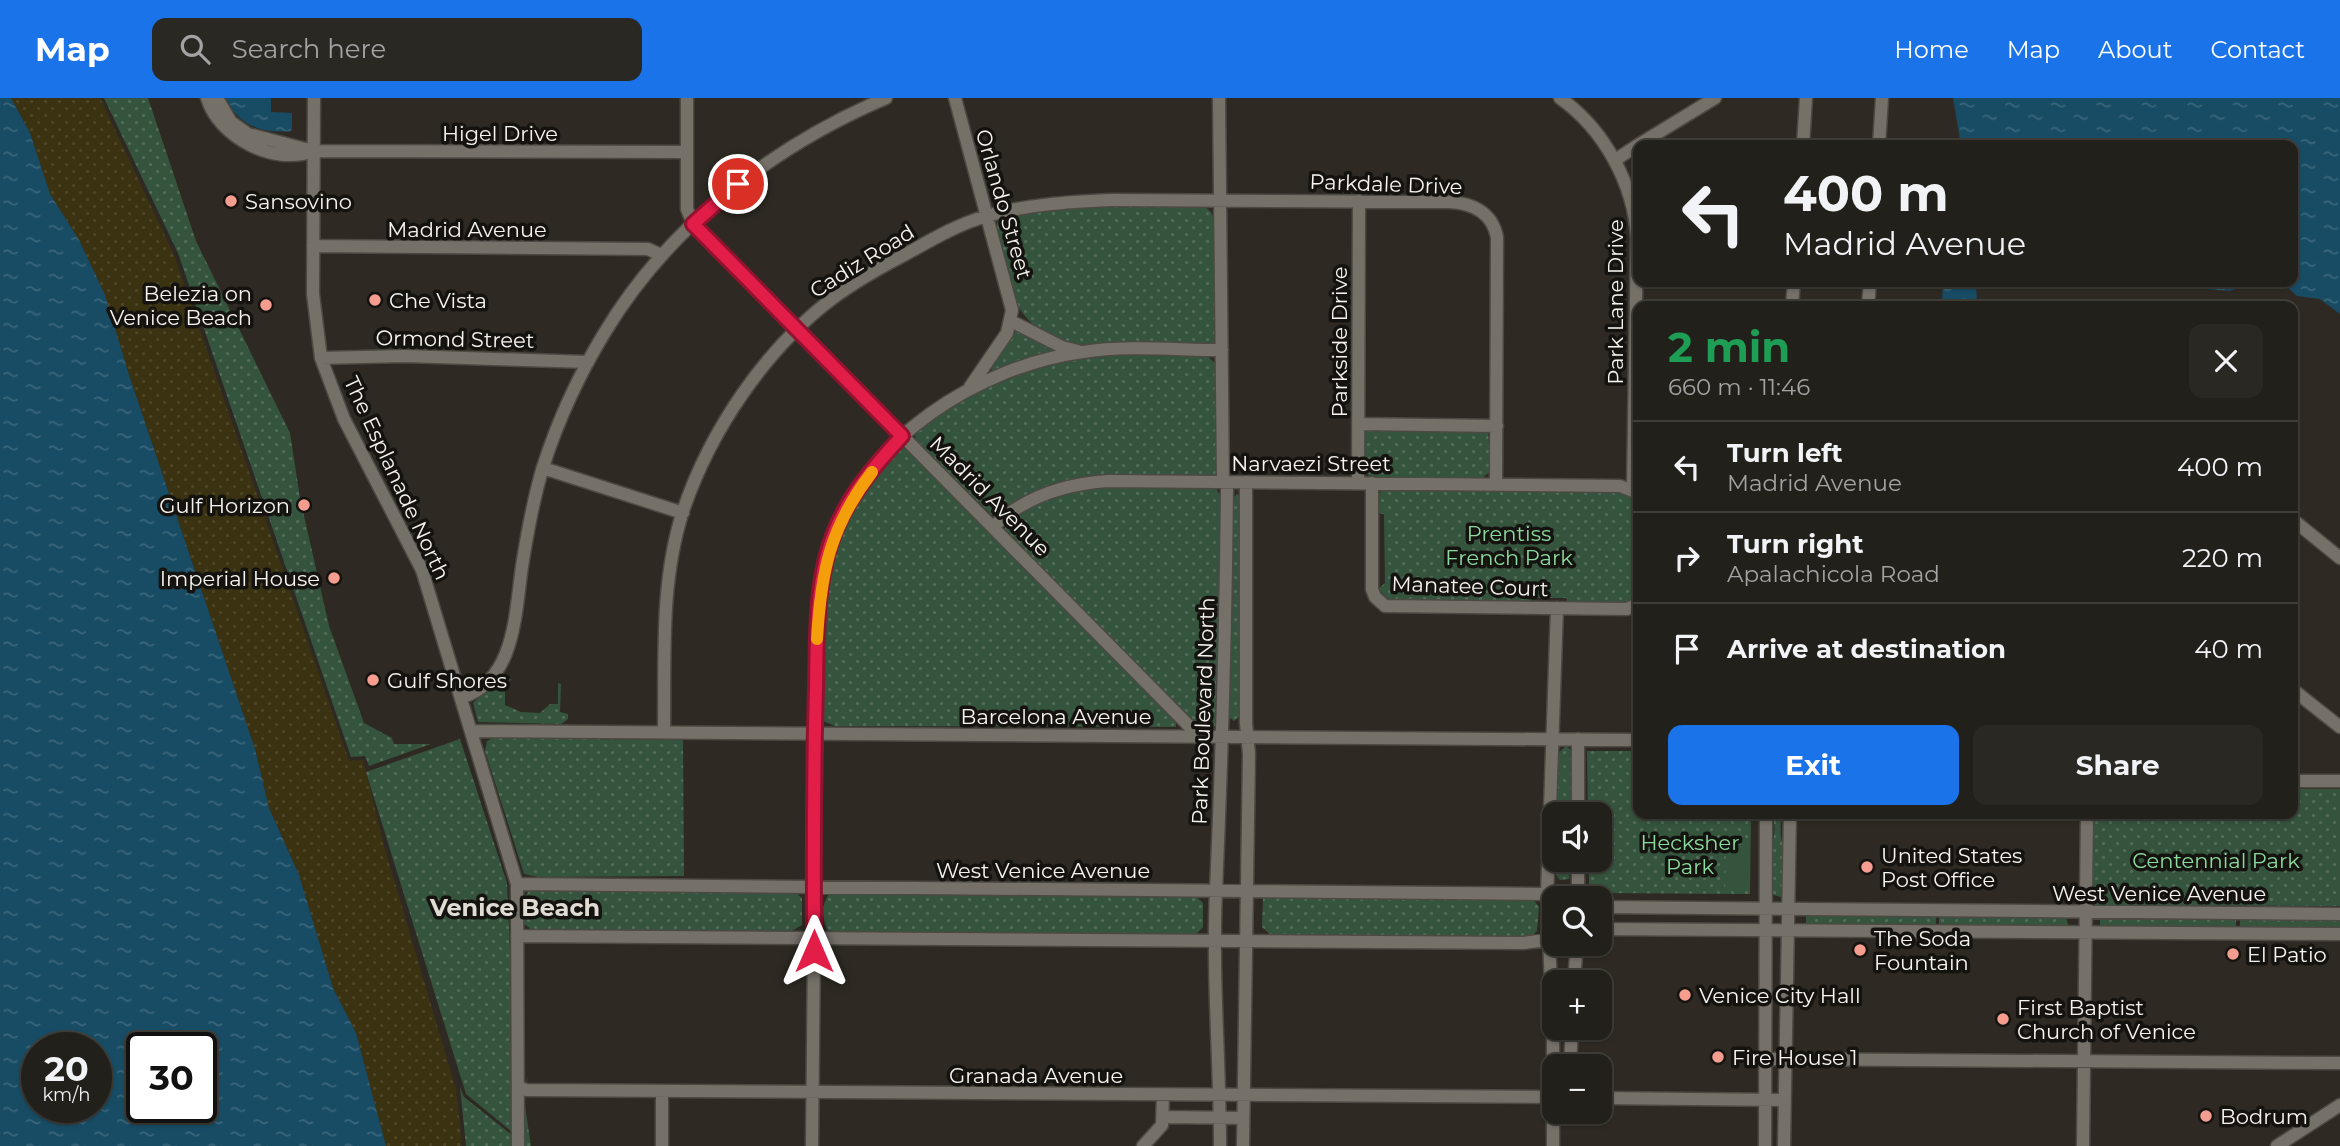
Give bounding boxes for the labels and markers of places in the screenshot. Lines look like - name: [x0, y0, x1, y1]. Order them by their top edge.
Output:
- pin: [708, 154, 768, 214]
- place label: Sansovino: [245, 189, 352, 214]
- marker: Sansovino: [223, 193, 239, 209]
- place label: Belezia on Venice Beach: [110, 281, 252, 330]
- place label: Che Vista: [389, 288, 487, 313]
- marker: Che Vista: [367, 292, 383, 308]
- marker: Belezia on Venice Beach: [258, 297, 274, 313]
- place label: Gulf Horizon: [159, 493, 290, 518]
- marker: Gulf Horizon: [296, 497, 312, 513]
- place label: Imperial House: [160, 566, 320, 591]
- marker: Imperial House: [326, 570, 342, 586]
- place label: Gulf Shores: [387, 668, 507, 693]
- marker: Gulf Shores: [365, 672, 381, 688]
- place label: United States Post Office: [1881, 843, 2022, 892]
- marker: United States Post Office: [1859, 859, 1875, 875]
- place label: The Soda Fountain: [1874, 926, 1971, 975]
- marker: The Soda Fountain: [1852, 942, 1868, 958]
- place label: El Patio: [2247, 942, 2327, 967]
- marker: El Patio: [2225, 946, 2241, 962]
- place label: Venice City Hall: [1699, 983, 1861, 1008]
- marker: Venice City Hall: [1677, 987, 1693, 1003]
- place label: First Baptist Church of Venice: [2017, 995, 2196, 1044]
- marker: First Baptist Church of Venice: [1995, 1011, 2011, 1027]
- place label: Fire House 1: [1732, 1045, 1858, 1070]
- marker: Fire House 1: [1710, 1049, 1726, 1065]
- place label: Bodrum: [2220, 1104, 2308, 1129]
- marker: Bodrum: [2198, 1108, 2214, 1124]

